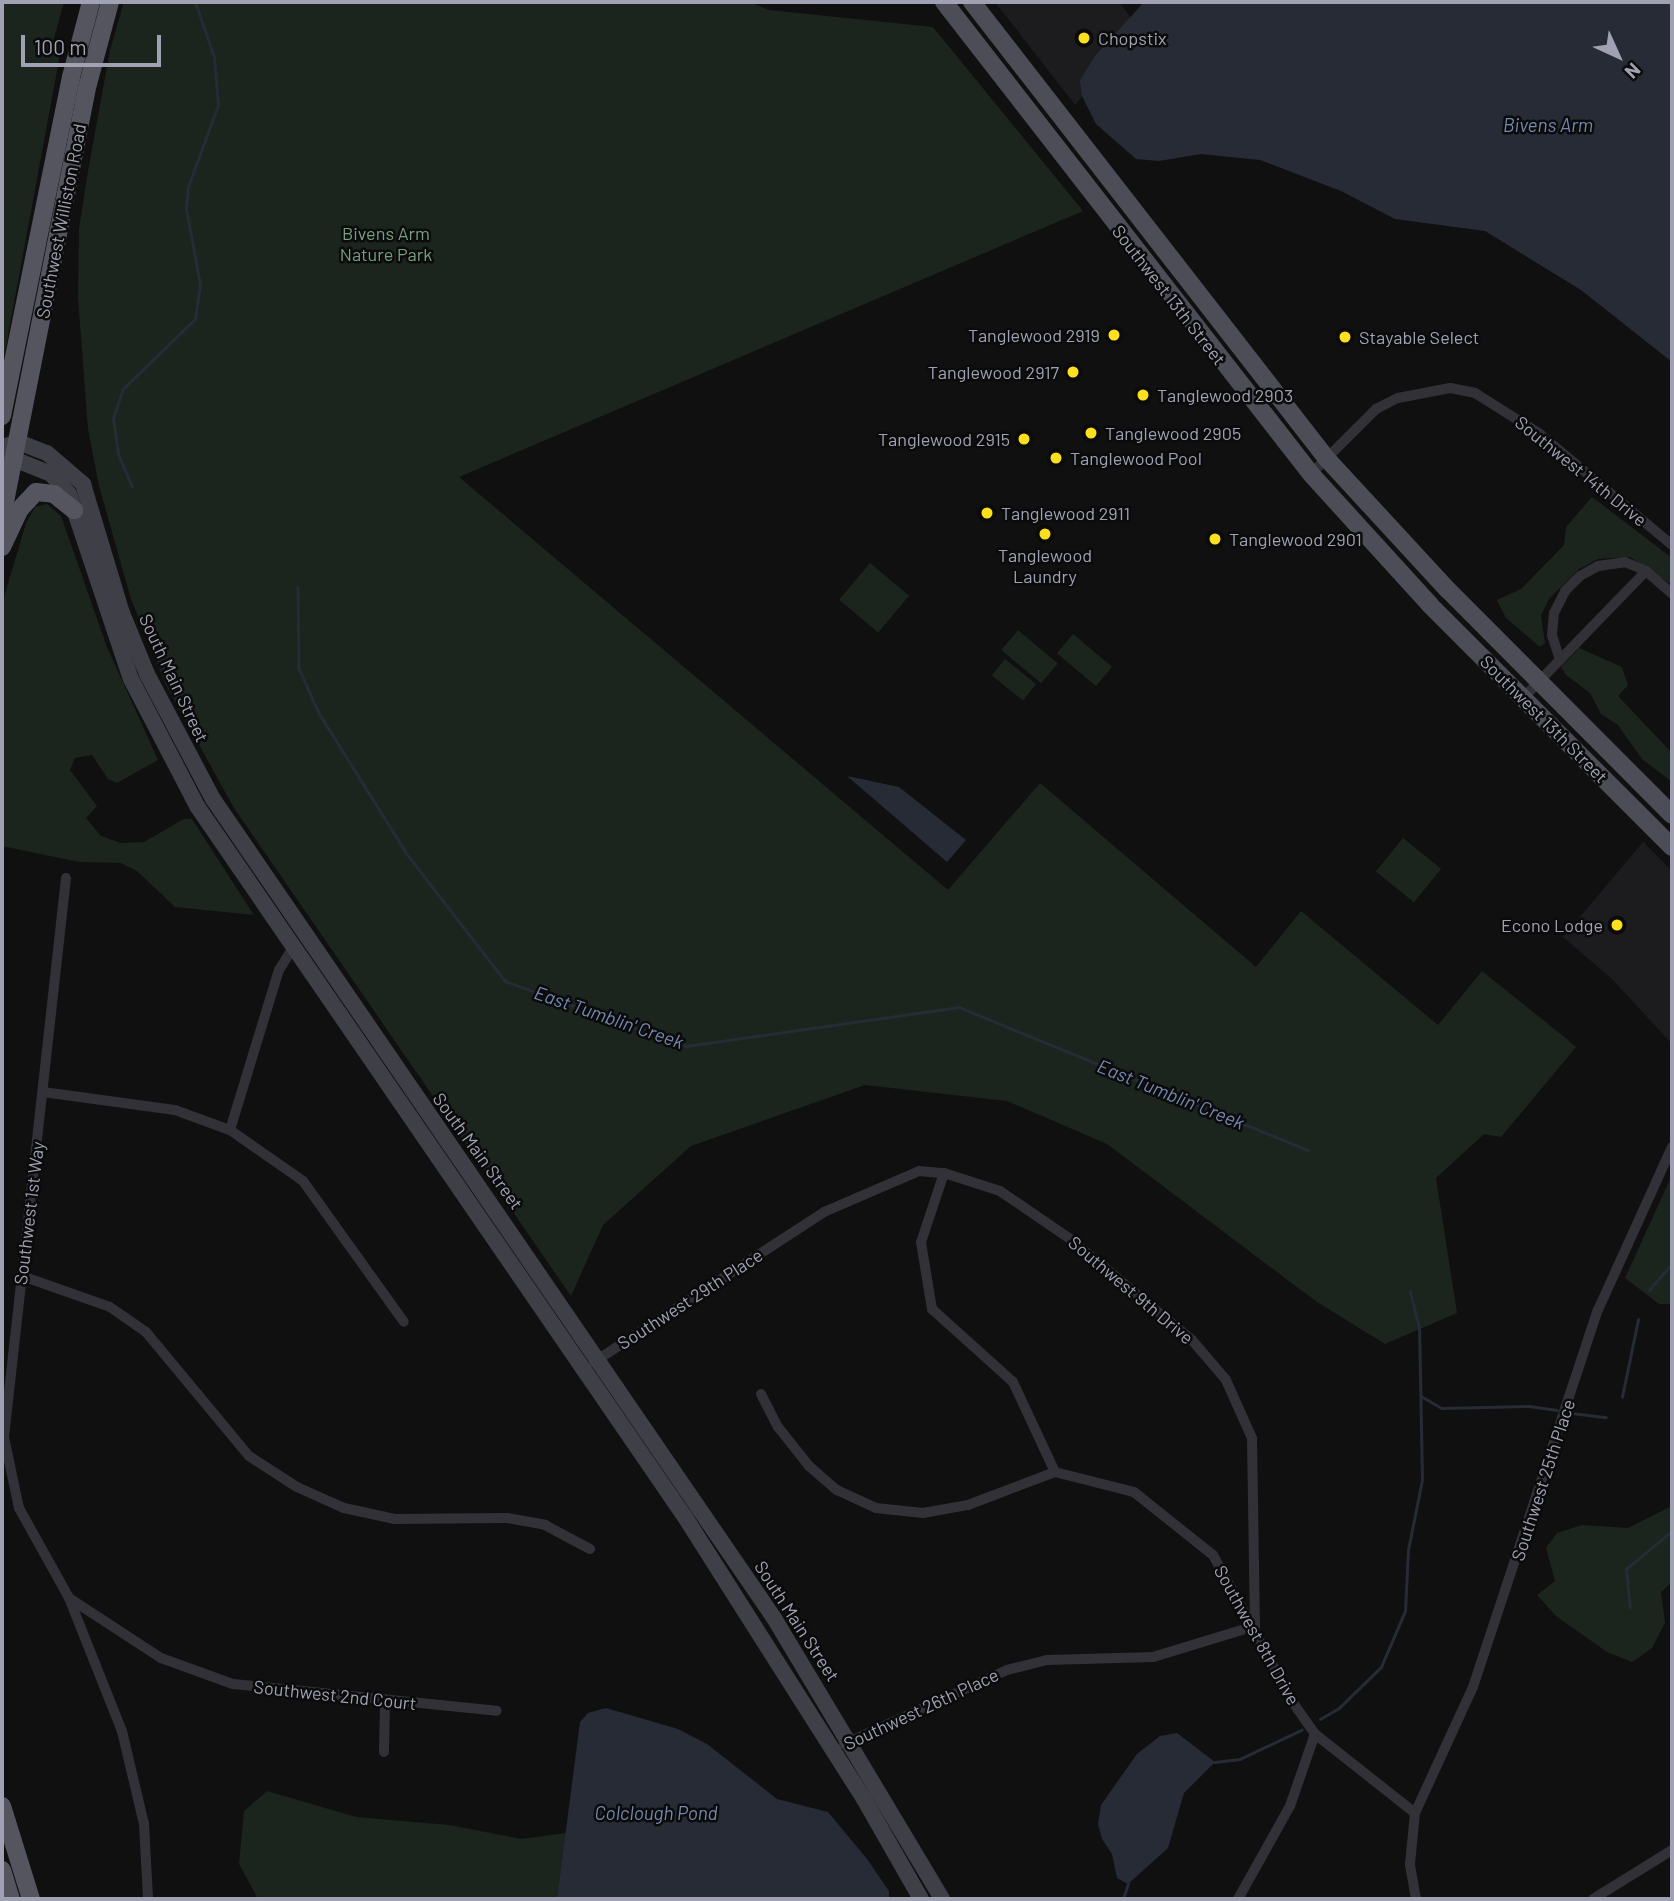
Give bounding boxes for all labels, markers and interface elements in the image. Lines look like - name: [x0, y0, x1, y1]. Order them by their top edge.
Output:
- scale bar: [24, 21, 164, 65]
- north arrow: [1583, 21, 1653, 91]
- place label: Chopstix: [1098, 27, 1167, 49]
- marker: Chopstix: [1076, 30, 1092, 46]
- text: 100 m: [34, 34, 87, 59]
- text: N: [1621, 59, 1646, 84]
- water label: Bivens Arm: [1503, 114, 1593, 136]
- street label: Southwest Williston Road: [32, 122, 90, 320]
- street label: Southwest 13th Street: [1108, 221, 1230, 369]
- park label: Bivens Arm Nature Park: [340, 223, 432, 266]
- place label: Tanglewood 2919: [968, 324, 1100, 346]
- place label: Stayable Select: [1359, 326, 1479, 348]
- marker: Tanglewood 2919: [1106, 327, 1122, 343]
- marker: Stayable Select: [1337, 329, 1353, 345]
- place label: Tanglewood 2917: [928, 361, 1059, 383]
- marker: Tanglewood 2917: [1065, 364, 1081, 380]
- place label: Tanglewood 2903: [1157, 384, 1293, 406]
- marker: Tanglewood 2903: [1135, 387, 1151, 403]
- street label: Southwest 14th Drive: [1511, 411, 1651, 531]
- place label: Tanglewood 2905: [1105, 422, 1241, 444]
- marker: Tanglewood 2905: [1083, 425, 1099, 441]
- place label: Tanglewood 2915: [878, 428, 1010, 450]
- marker: Tanglewood 2915: [1016, 431, 1032, 447]
- place label: Tanglewood Pool: [1070, 447, 1202, 469]
- marker: Tanglewood Pool: [1048, 450, 1064, 466]
- place label: Tanglewood 2911: [1001, 502, 1130, 524]
- marker: Tanglewood 2911: [979, 505, 995, 521]
- marker: Tanglewood Laundry: [1037, 526, 1053, 542]
- place label: Tanglewood 2901: [1229, 528, 1362, 550]
- marker: Tanglewood 2901: [1207, 531, 1223, 547]
- place label: Tanglewood Laundry: [998, 545, 1092, 588]
- street label: South Main Street: [135, 610, 213, 746]
- street label: Southwest 13th Street: [1476, 651, 1612, 787]
- place label: Econo Lodge: [1501, 914, 1603, 936]
- marker: Econo Lodge: [1609, 917, 1625, 933]
- water label: East Tumblin' Creek: [531, 981, 687, 1053]
- water label: East Tumblin' Creek: [1094, 1054, 1248, 1134]
- street label: South Main Street: [428, 1088, 528, 1214]
- street label: Southwest 1st Way: [9, 1140, 49, 1286]
- street label: Southwest 9th Drive: [1064, 1231, 1198, 1349]
- street label: Southwest 29th Place: [613, 1244, 767, 1354]
- street label: Southwest 25th Place: [1507, 1396, 1579, 1564]
- street label: South Main Street: [750, 1557, 844, 1685]
- street label: Southwest 8th Drive: [1210, 1561, 1304, 1709]
- street label: Southwest 26th Place: [840, 1664, 1002, 1754]
- street label: Southwest 2nd Court: [253, 1676, 417, 1714]
- water label: Colclough Pond: [594, 1802, 718, 1824]

